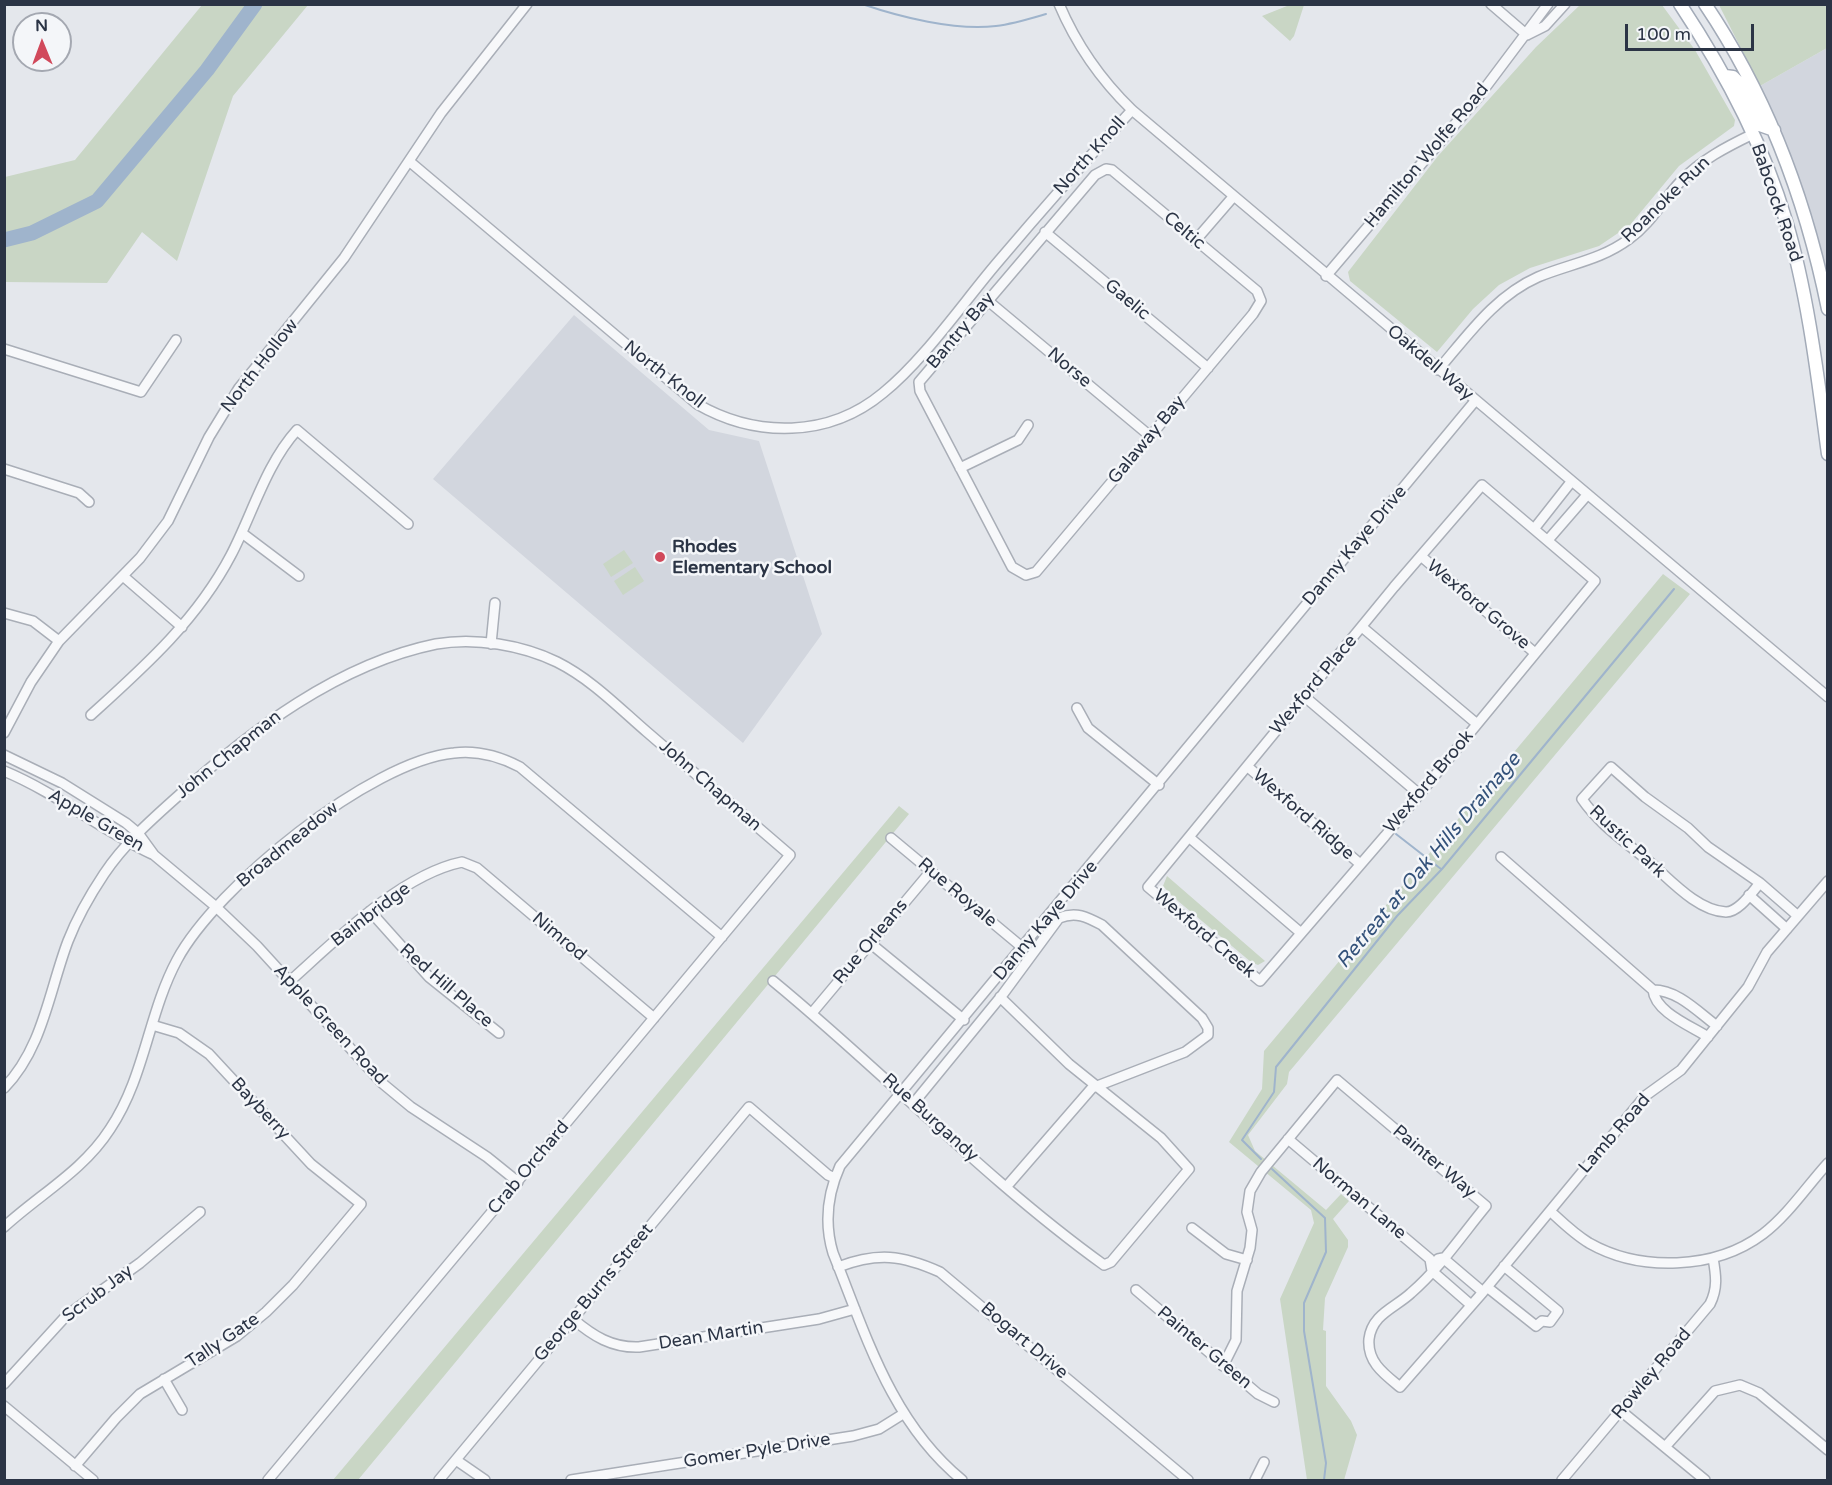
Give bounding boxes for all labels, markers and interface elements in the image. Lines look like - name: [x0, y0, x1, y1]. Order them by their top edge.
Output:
- north arrow: [12, 12, 72, 72]
- scale bar: [1628, 12, 1757, 50]
- text: N: [35, 16, 48, 36]
- text: 100 m: [1636, 23, 1691, 45]
- street label: Hamilton Wolfe Road: [1360, 79, 1494, 233]
- street label: North Knoll: [1049, 113, 1131, 199]
- street label: Babcock Road: [1746, 141, 1806, 265]
- street label: Roanoke Run: [1617, 152, 1715, 248]
- street label: Celtic: [1159, 207, 1209, 255]
- street label: Gaelic: [1100, 275, 1154, 325]
- street label: Bantry Bay: [923, 288, 999, 374]
- street label: North Hollow: [217, 315, 303, 417]
- street label: Oakdell Way: [1382, 321, 1478, 405]
- street label: North Knoll: [619, 336, 709, 414]
- street label: Norse: [1043, 343, 1095, 393]
- street label: Galaway Bay: [1104, 391, 1190, 489]
- street label: Danny Kaye Drive: [1298, 481, 1412, 611]
- place label: Rhodes Elementary School: [672, 536, 832, 578]
- marker: Rhodes Elementary School: [653, 550, 667, 564]
- street label: Wexford Grove: [1422, 556, 1534, 654]
- street label: Wexford Place: [1266, 631, 1362, 739]
- street label: John Chapman: [172, 706, 286, 804]
- street label: Wexford Brook: [1380, 726, 1478, 838]
- street label: John Chapman: [654, 736, 766, 836]
- water label: Retreat at Oak Hills Drainage: [1332, 748, 1526, 974]
- street label: Wexford Ridge: [1248, 765, 1358, 865]
- street label: Apple Green: [44, 785, 148, 857]
- street label: Broadmeadow: [233, 797, 343, 893]
- street label: Rustic Park: [1584, 801, 1670, 883]
- street label: Rue Royale: [913, 854, 1001, 932]
- street label: Danny Kaye Drive: [989, 856, 1103, 986]
- street label: Bainbridge: [327, 878, 415, 952]
- street label: Wexford Creek: [1149, 885, 1259, 983]
- street label: Rue Orleans: [829, 895, 913, 989]
- street label: Nimrod: [527, 908, 591, 966]
- street label: Red Hill Place: [395, 940, 497, 1032]
- street label: Apple Green Road: [269, 960, 391, 1090]
- street label: Rue Burgandy: [877, 1069, 983, 1167]
- street label: Bayberry: [226, 1073, 294, 1145]
- street label: Lamb Road: [1575, 1090, 1655, 1178]
- street label: Crab Orchard: [484, 1117, 574, 1219]
- street label: Painter Way: [1388, 1121, 1480, 1203]
- street label: Norman Lane: [1308, 1153, 1410, 1245]
- street label: George Burns Street: [530, 1220, 658, 1366]
- street label: Scrub Jay: [59, 1261, 137, 1327]
- street label: Bogart Drive: [976, 1298, 1072, 1384]
- street label: Painter Green: [1152, 1302, 1256, 1394]
- street label: Tally Gate: [182, 1309, 264, 1373]
- street label: Dean Martin: [657, 1317, 765, 1355]
- street label: Rowley Road: [1608, 1324, 1696, 1424]
- street label: Gomer Pyle Drive: [682, 1429, 832, 1473]

